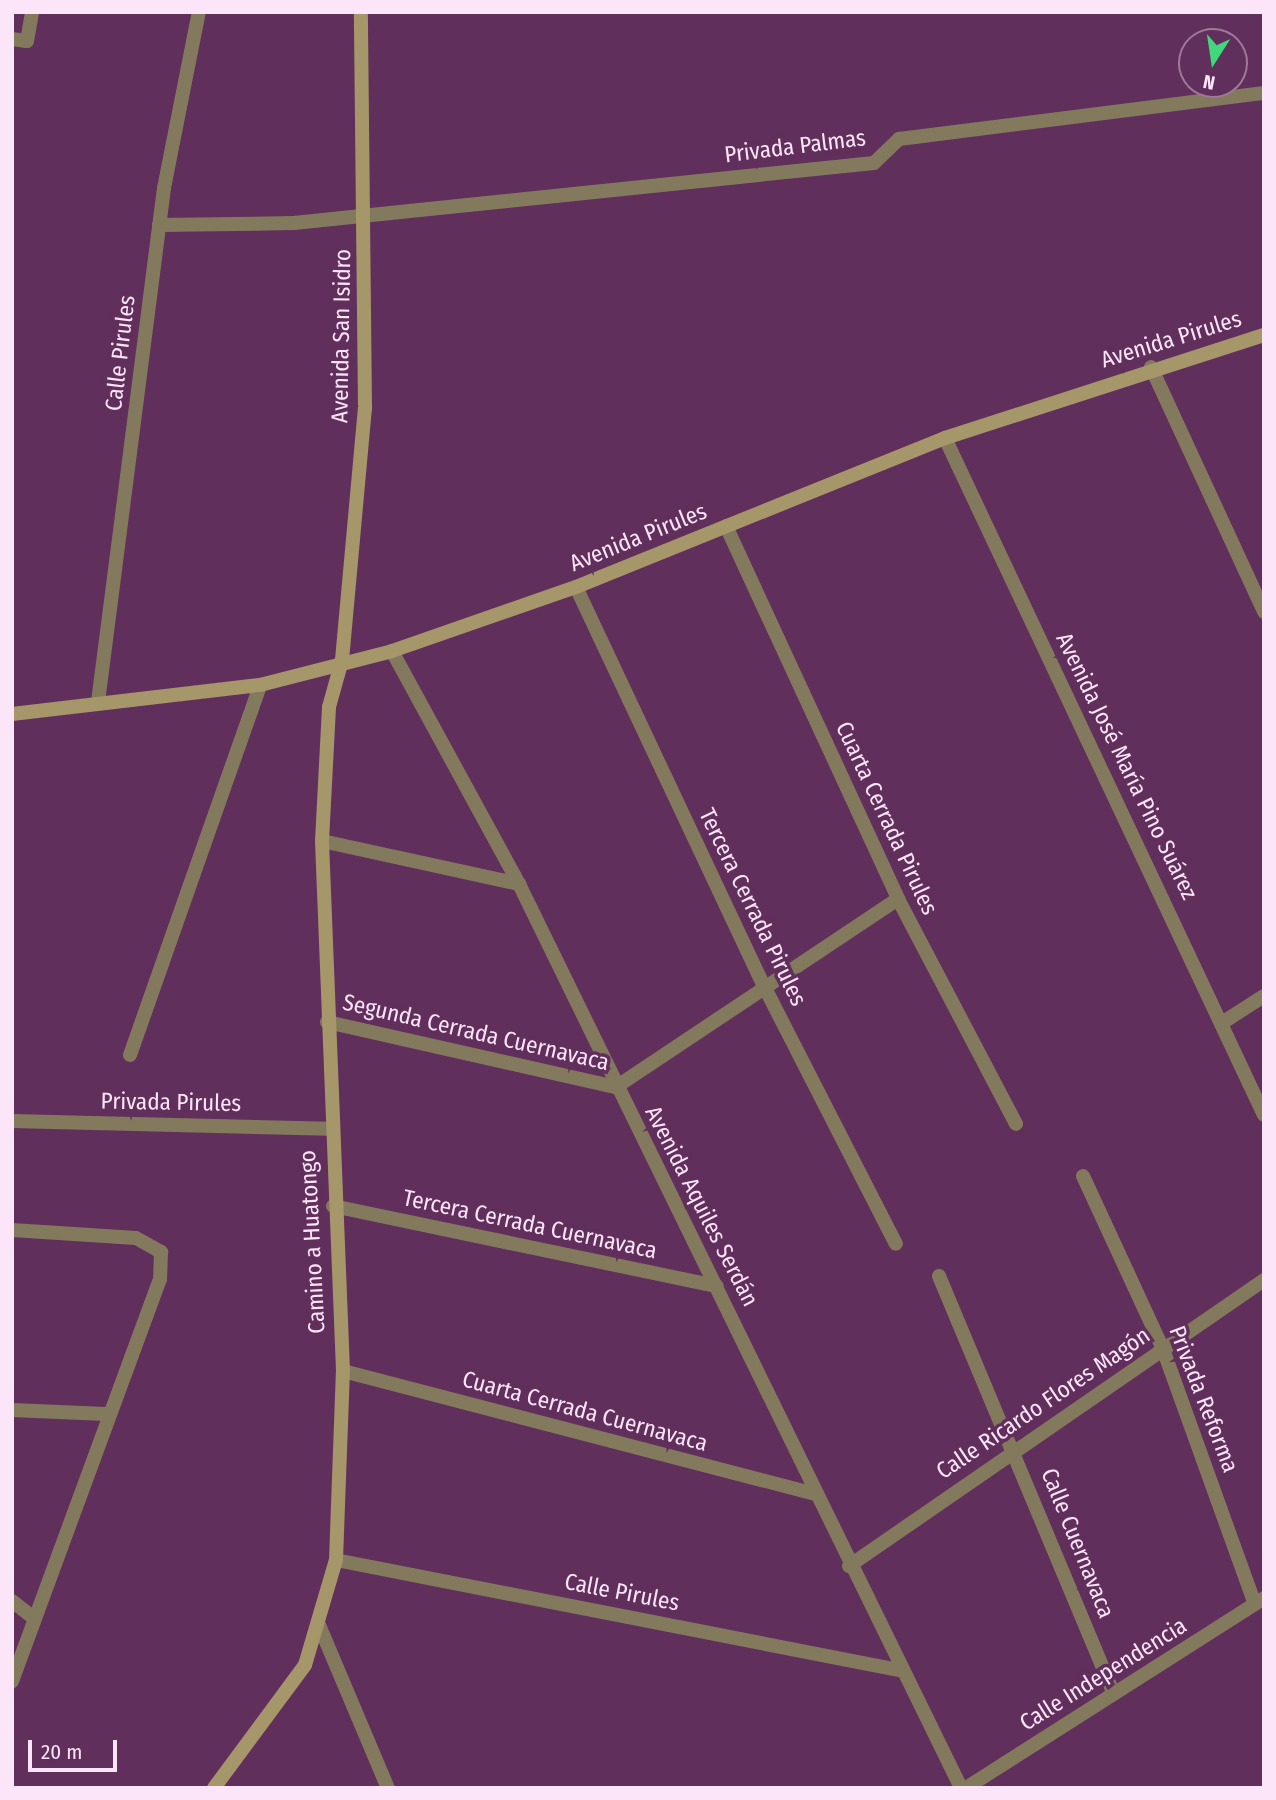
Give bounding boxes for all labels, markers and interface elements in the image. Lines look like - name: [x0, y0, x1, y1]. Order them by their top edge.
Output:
- north arrow: [1178, 28, 1248, 98]
- text: N: [1201, 70, 1217, 95]
- street label: Privada Palmas: [723, 124, 867, 168]
- street label: Avenida San Isidro: [326, 249, 356, 423]
- street label: Calle Pirules: [99, 294, 141, 412]
- street label: Avenida Pirules: [1097, 305, 1245, 373]
- street label: Avenida Pirules: [565, 497, 711, 577]
- street label: Avenida José María Pino Suárez: [1050, 628, 1204, 904]
- street label: Cuarta Cerrada Pirules: [830, 717, 944, 919]
- street label: Tercera Cerrada Pirules: [693, 804, 813, 1010]
- street label: Segunda Cerrada Cuernavaca: [340, 988, 612, 1076]
- street label: Privada Pirules: [100, 1087, 242, 1117]
- street label: Avenida Aquiles Serdán: [639, 1101, 765, 1311]
- street label: Camino a Huatongo: [293, 1150, 331, 1334]
- street label: Tercera Cerrada Cuernavaca: [401, 1184, 659, 1264]
- street label: Calle Ricardo Flores Magón: [931, 1321, 1155, 1485]
- street label: Privada Reforma: [1163, 1322, 1245, 1476]
- street label: Cuarta Cerrada Cuernavaca: [459, 1365, 711, 1457]
- street label: Calle Cuernavaca: [1035, 1464, 1121, 1622]
- street label: Calle Pirules: [562, 1567, 682, 1617]
- street label: Calle Independencia: [1014, 1612, 1192, 1736]
- scale bar: [32, 1727, 121, 1771]
- text: 20 m: [41, 1739, 82, 1765]

